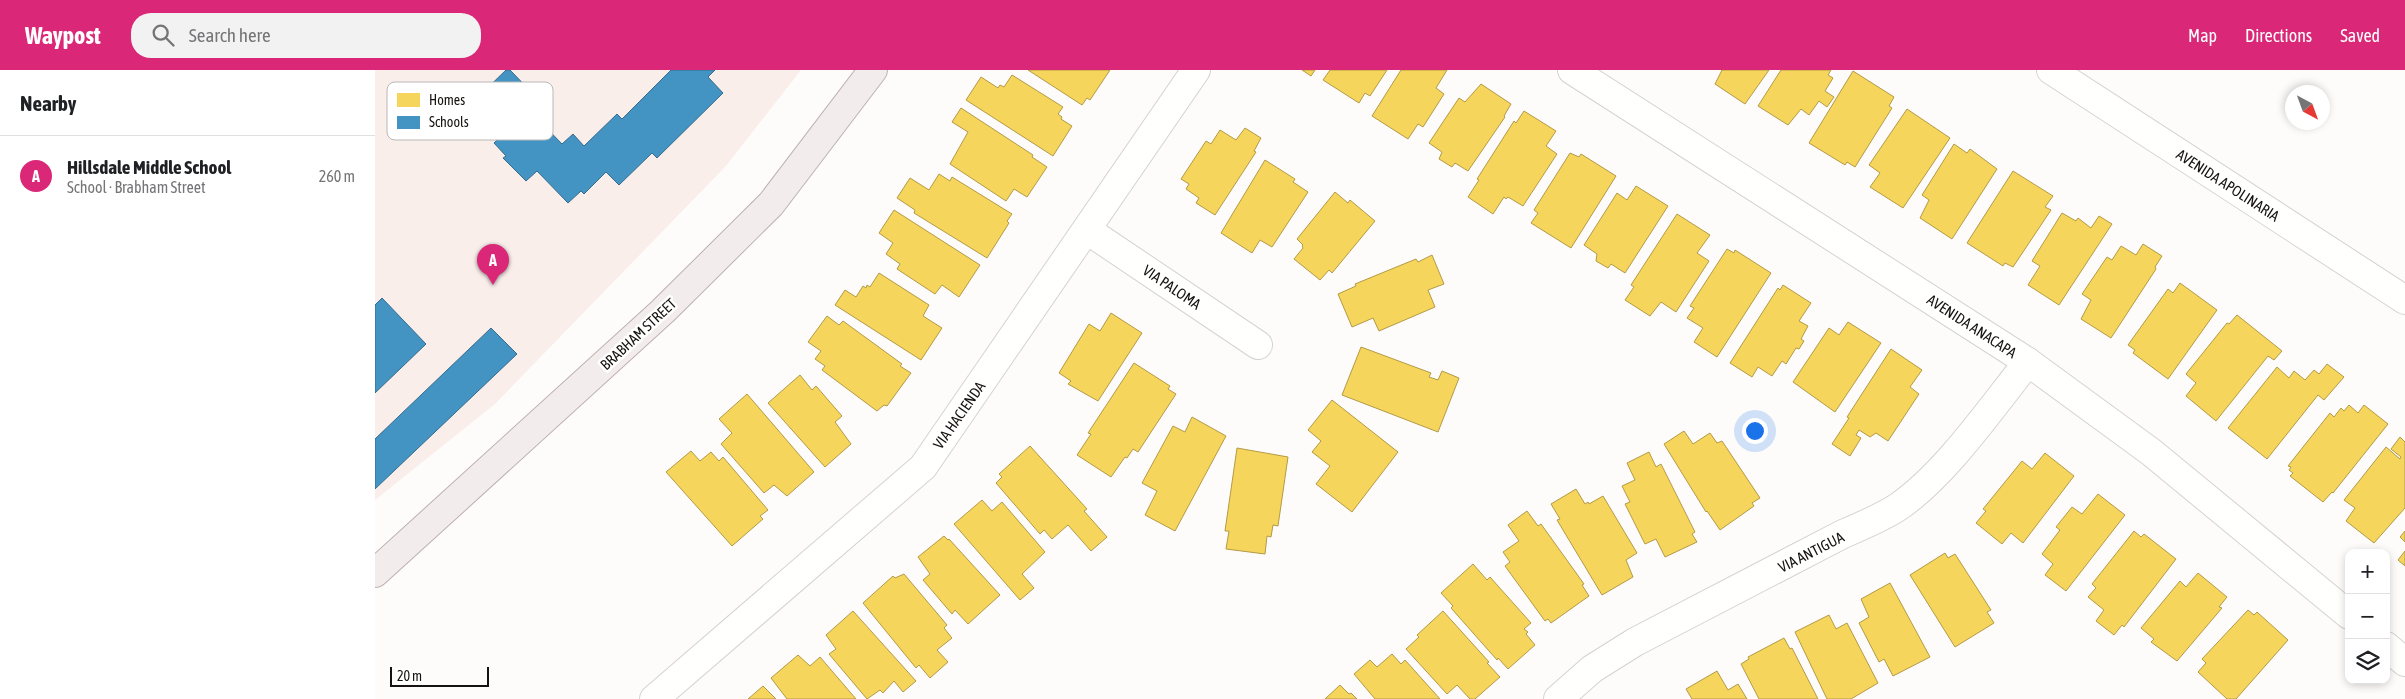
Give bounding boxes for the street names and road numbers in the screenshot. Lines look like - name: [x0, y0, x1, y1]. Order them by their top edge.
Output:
- street label: AVENIDA APOLINARIA: [2173, 145, 2283, 225]
- street label: VIA PALOMA: [1140, 261, 1205, 313]
- street label: AVENIDA ANACAPA: [1924, 291, 2020, 362]
- street label: BRABHAM STREET: [597, 294, 680, 373]
- street label: VIA HACIENDA: [930, 378, 989, 452]
- street label: VIA ANTIGUA: [1775, 528, 1847, 576]

